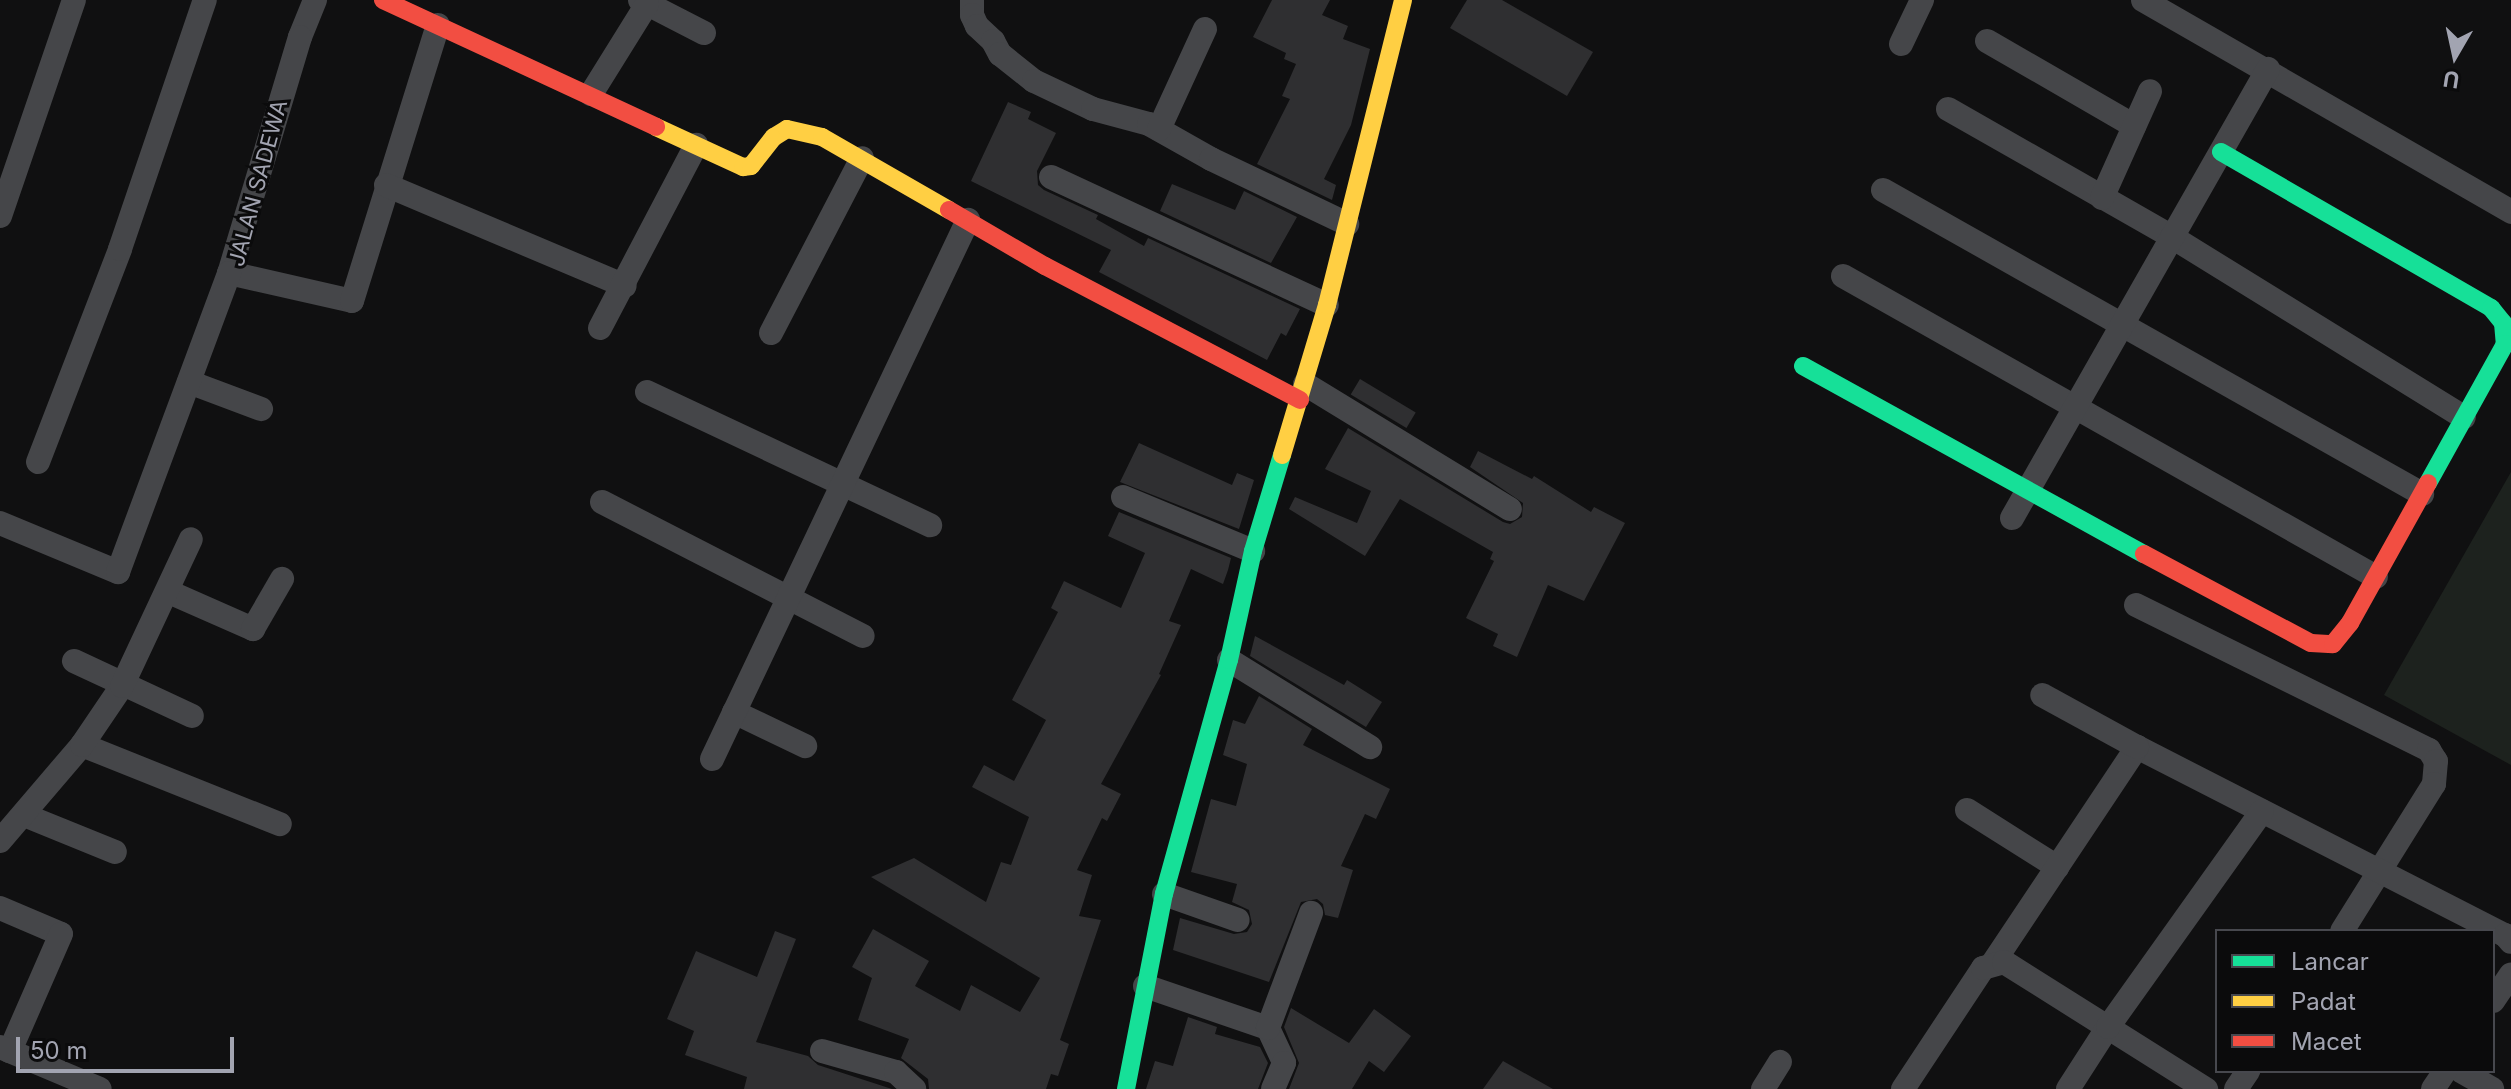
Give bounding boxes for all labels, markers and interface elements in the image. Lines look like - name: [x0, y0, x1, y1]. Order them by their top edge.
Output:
- north arrow: [2415, 16, 2495, 96]
- text: U: [2441, 66, 2461, 94]
- street label: JALAN SADEWA: [223, 97, 293, 269]
- legend: [2215, 929, 2495, 1073]
- text: Lancar: [2291, 947, 2369, 976]
- text: Padat: [2291, 987, 2356, 1016]
- scale bar: [20, 1021, 238, 1071]
- text: Macet: [2291, 1027, 2362, 1056]
- text: 50 m: [30, 1036, 88, 1065]

